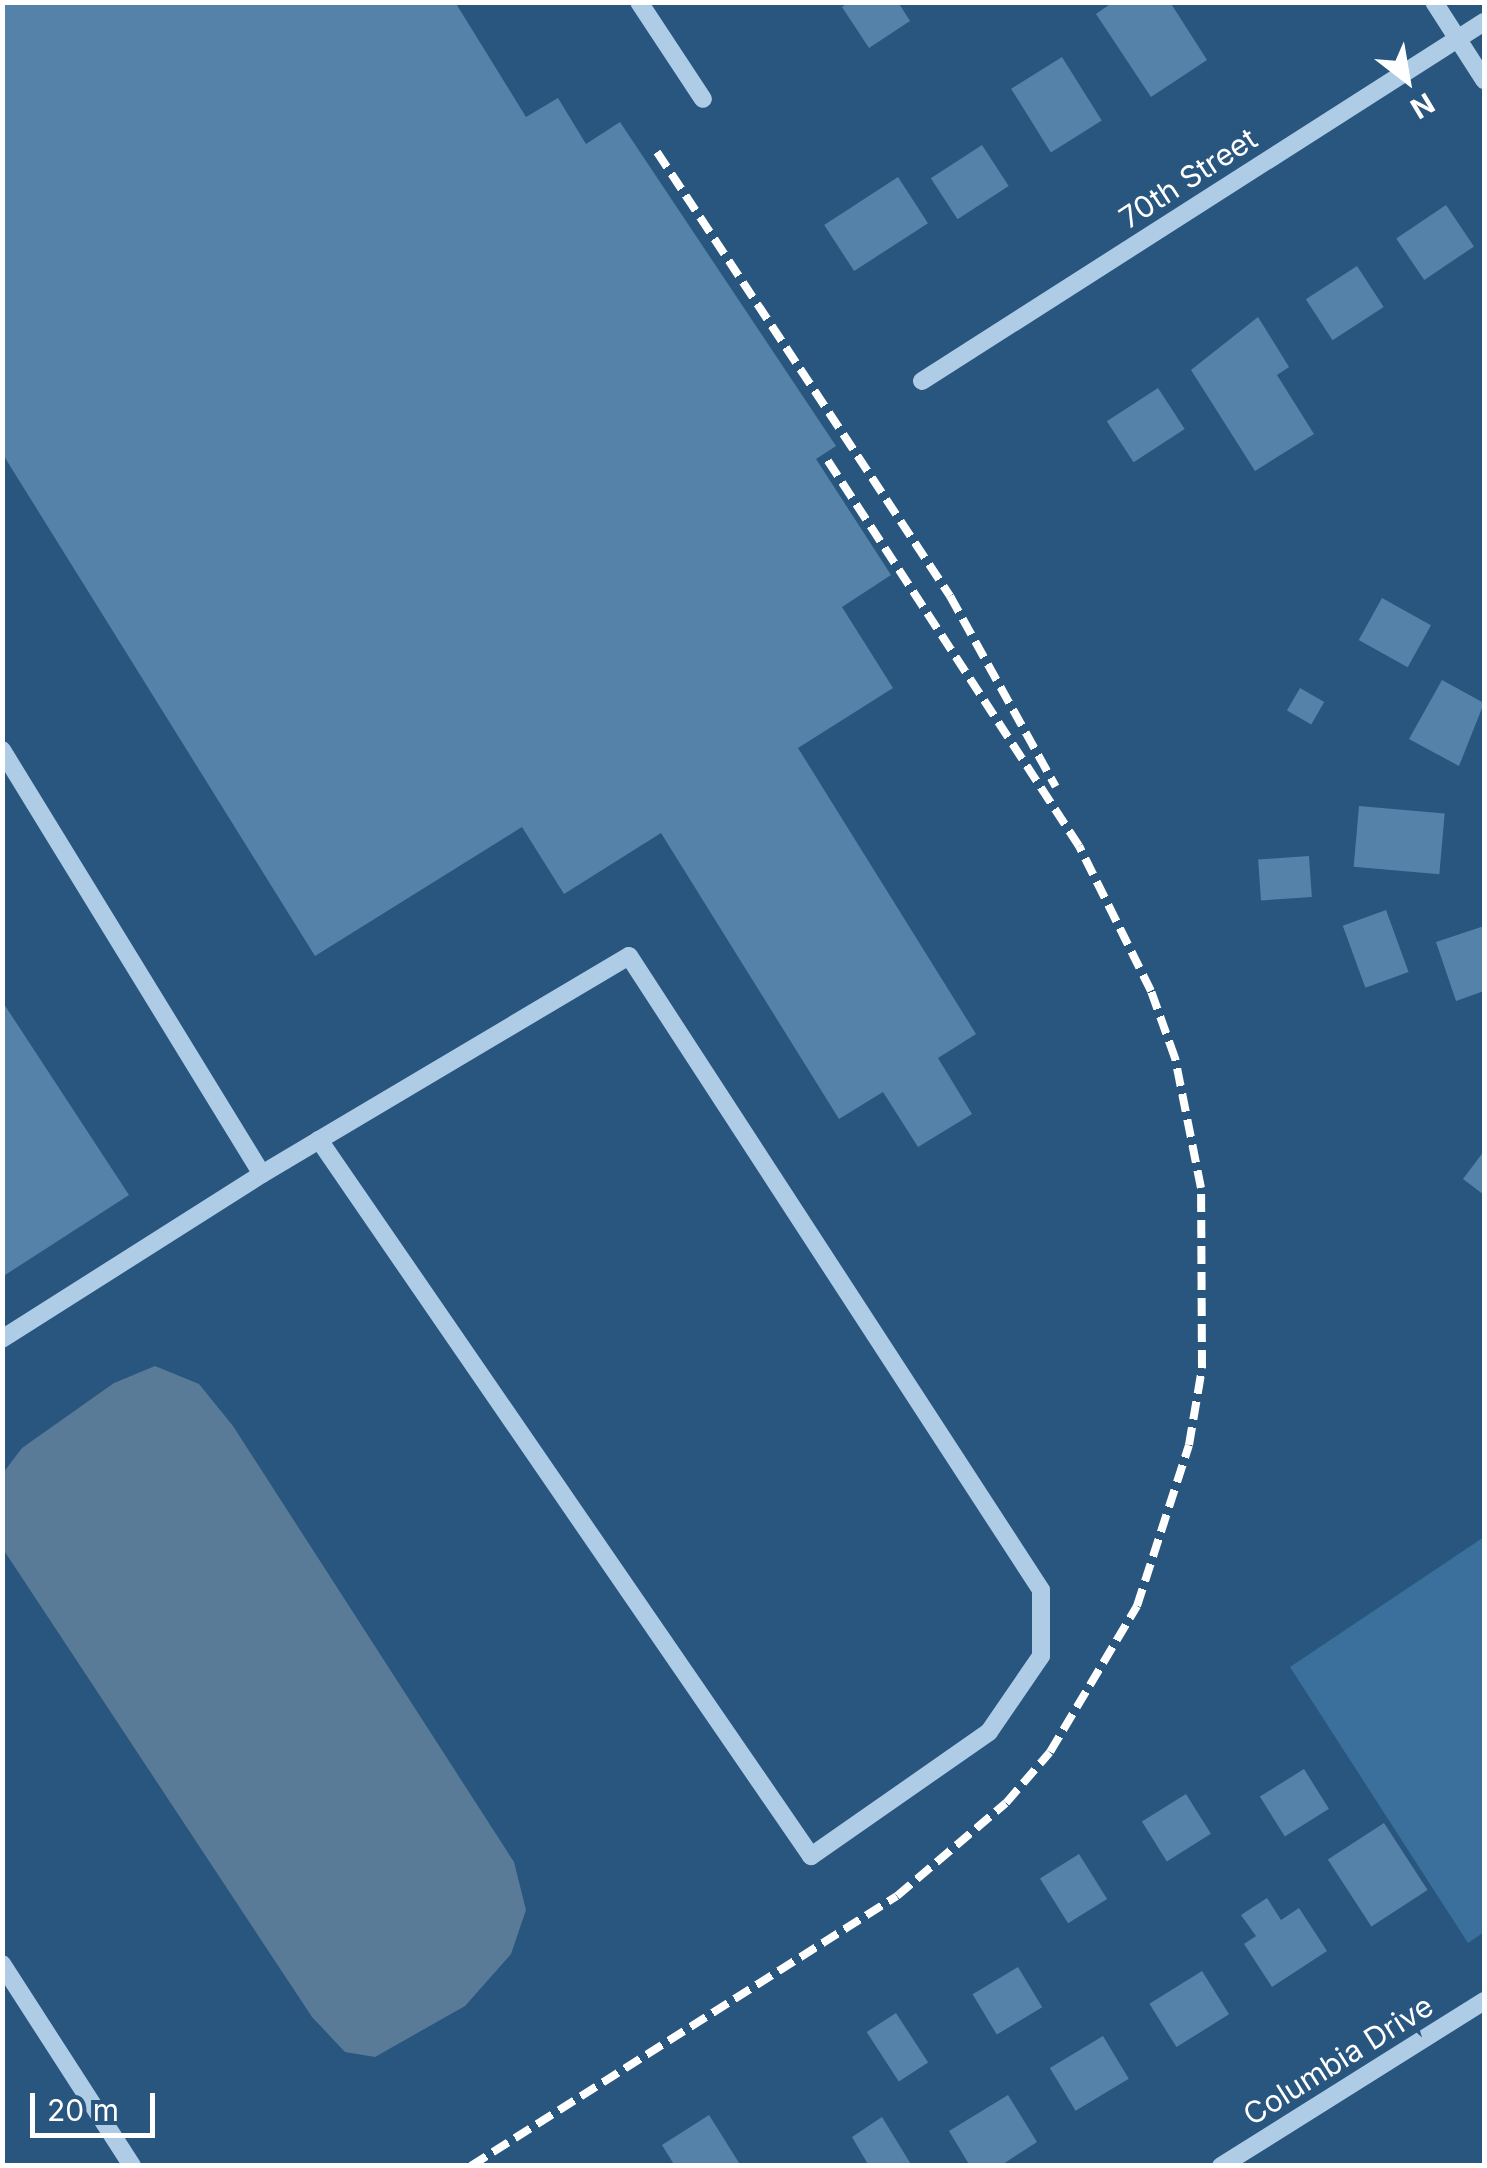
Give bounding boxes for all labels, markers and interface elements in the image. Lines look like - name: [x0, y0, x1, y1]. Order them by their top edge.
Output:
- north arrow: [1357, 30, 1457, 130]
- text: N: [1405, 86, 1440, 126]
- street label: 70th Street: [1113, 120, 1263, 236]
- street label: Columbia Drive: [1237, 1987, 1439, 2133]
- scale bar: [35, 2073, 160, 2135]
- text: 20 m: [47, 2092, 119, 2128]

